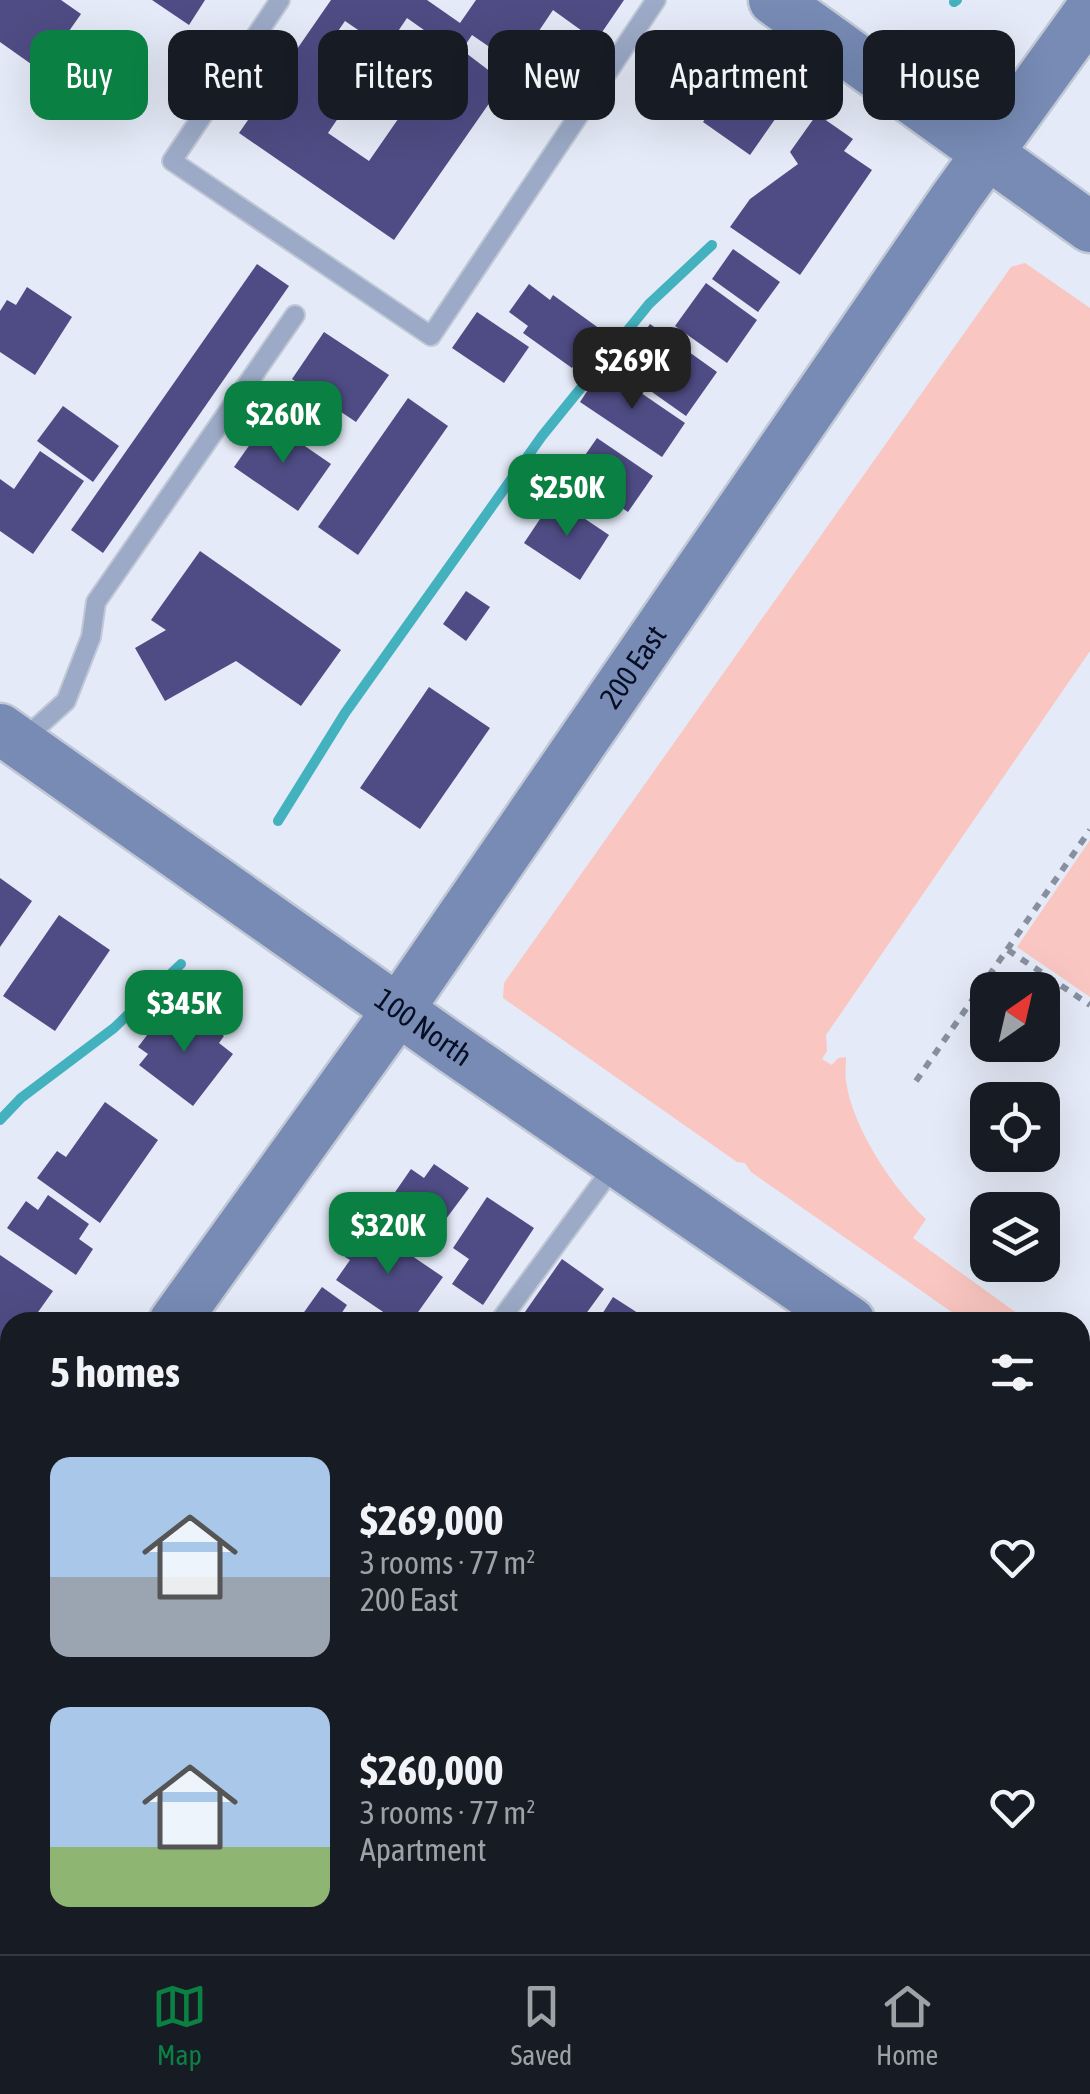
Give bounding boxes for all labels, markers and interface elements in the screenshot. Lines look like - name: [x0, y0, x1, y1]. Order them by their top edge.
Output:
- chip: Buy: [30, 30, 148, 120]
- chip: Rent: [168, 30, 298, 120]
- chip: Filters: [318, 30, 468, 120]
- chip: New: [488, 30, 615, 120]
- chip: Apartment: [635, 30, 843, 120]
- chip: House: [863, 30, 1015, 120]
- pin: $269K: [562, 327, 702, 412]
- text: $269K: [595, 341, 669, 378]
- pin: $260K: [213, 381, 353, 466]
- text: $260K: [246, 395, 320, 432]
- pin: $250K: [497, 454, 637, 539]
- text: $250K: [530, 468, 604, 505]
- street label: 200 East: [592, 619, 673, 714]
- pin: $345K: [114, 970, 254, 1055]
- north arrow: [970, 972, 1060, 1062]
- map controls: [970, 972, 1060, 1282]
- street label: 100 North: [369, 981, 479, 1072]
- text: $345K: [147, 984, 221, 1021]
- button: locate: [970, 1082, 1060, 1172]
- pin: $320K: [318, 1192, 458, 1277]
- button: layers: [970, 1192, 1060, 1282]
- text: $320K: [351, 1206, 425, 1243]
- icon: filters: [985, 1345, 1040, 1400]
- text: 5 homes: [50, 1348, 180, 1396]
- text: $269,000: [360, 1496, 504, 1544]
- icon: home: [130, 1497, 250, 1617]
- icon: heart: [985, 1530, 1040, 1585]
- text: 3 rooms · 77 m²: [360, 1544, 535, 1581]
- text: 200 East: [360, 1581, 459, 1618]
- text: $260,000: [360, 1746, 504, 1794]
- icon: home: [130, 1747, 250, 1867]
- icon: heart: [985, 1780, 1040, 1835]
- text: 3 rooms · 77 m²: [360, 1794, 535, 1831]
- text: Apartment: [360, 1831, 486, 1868]
- tab: Map: [152, 1979, 207, 2071]
- tab: Saved: [510, 1979, 572, 2071]
- tab: Home: [876, 1979, 938, 2071]

